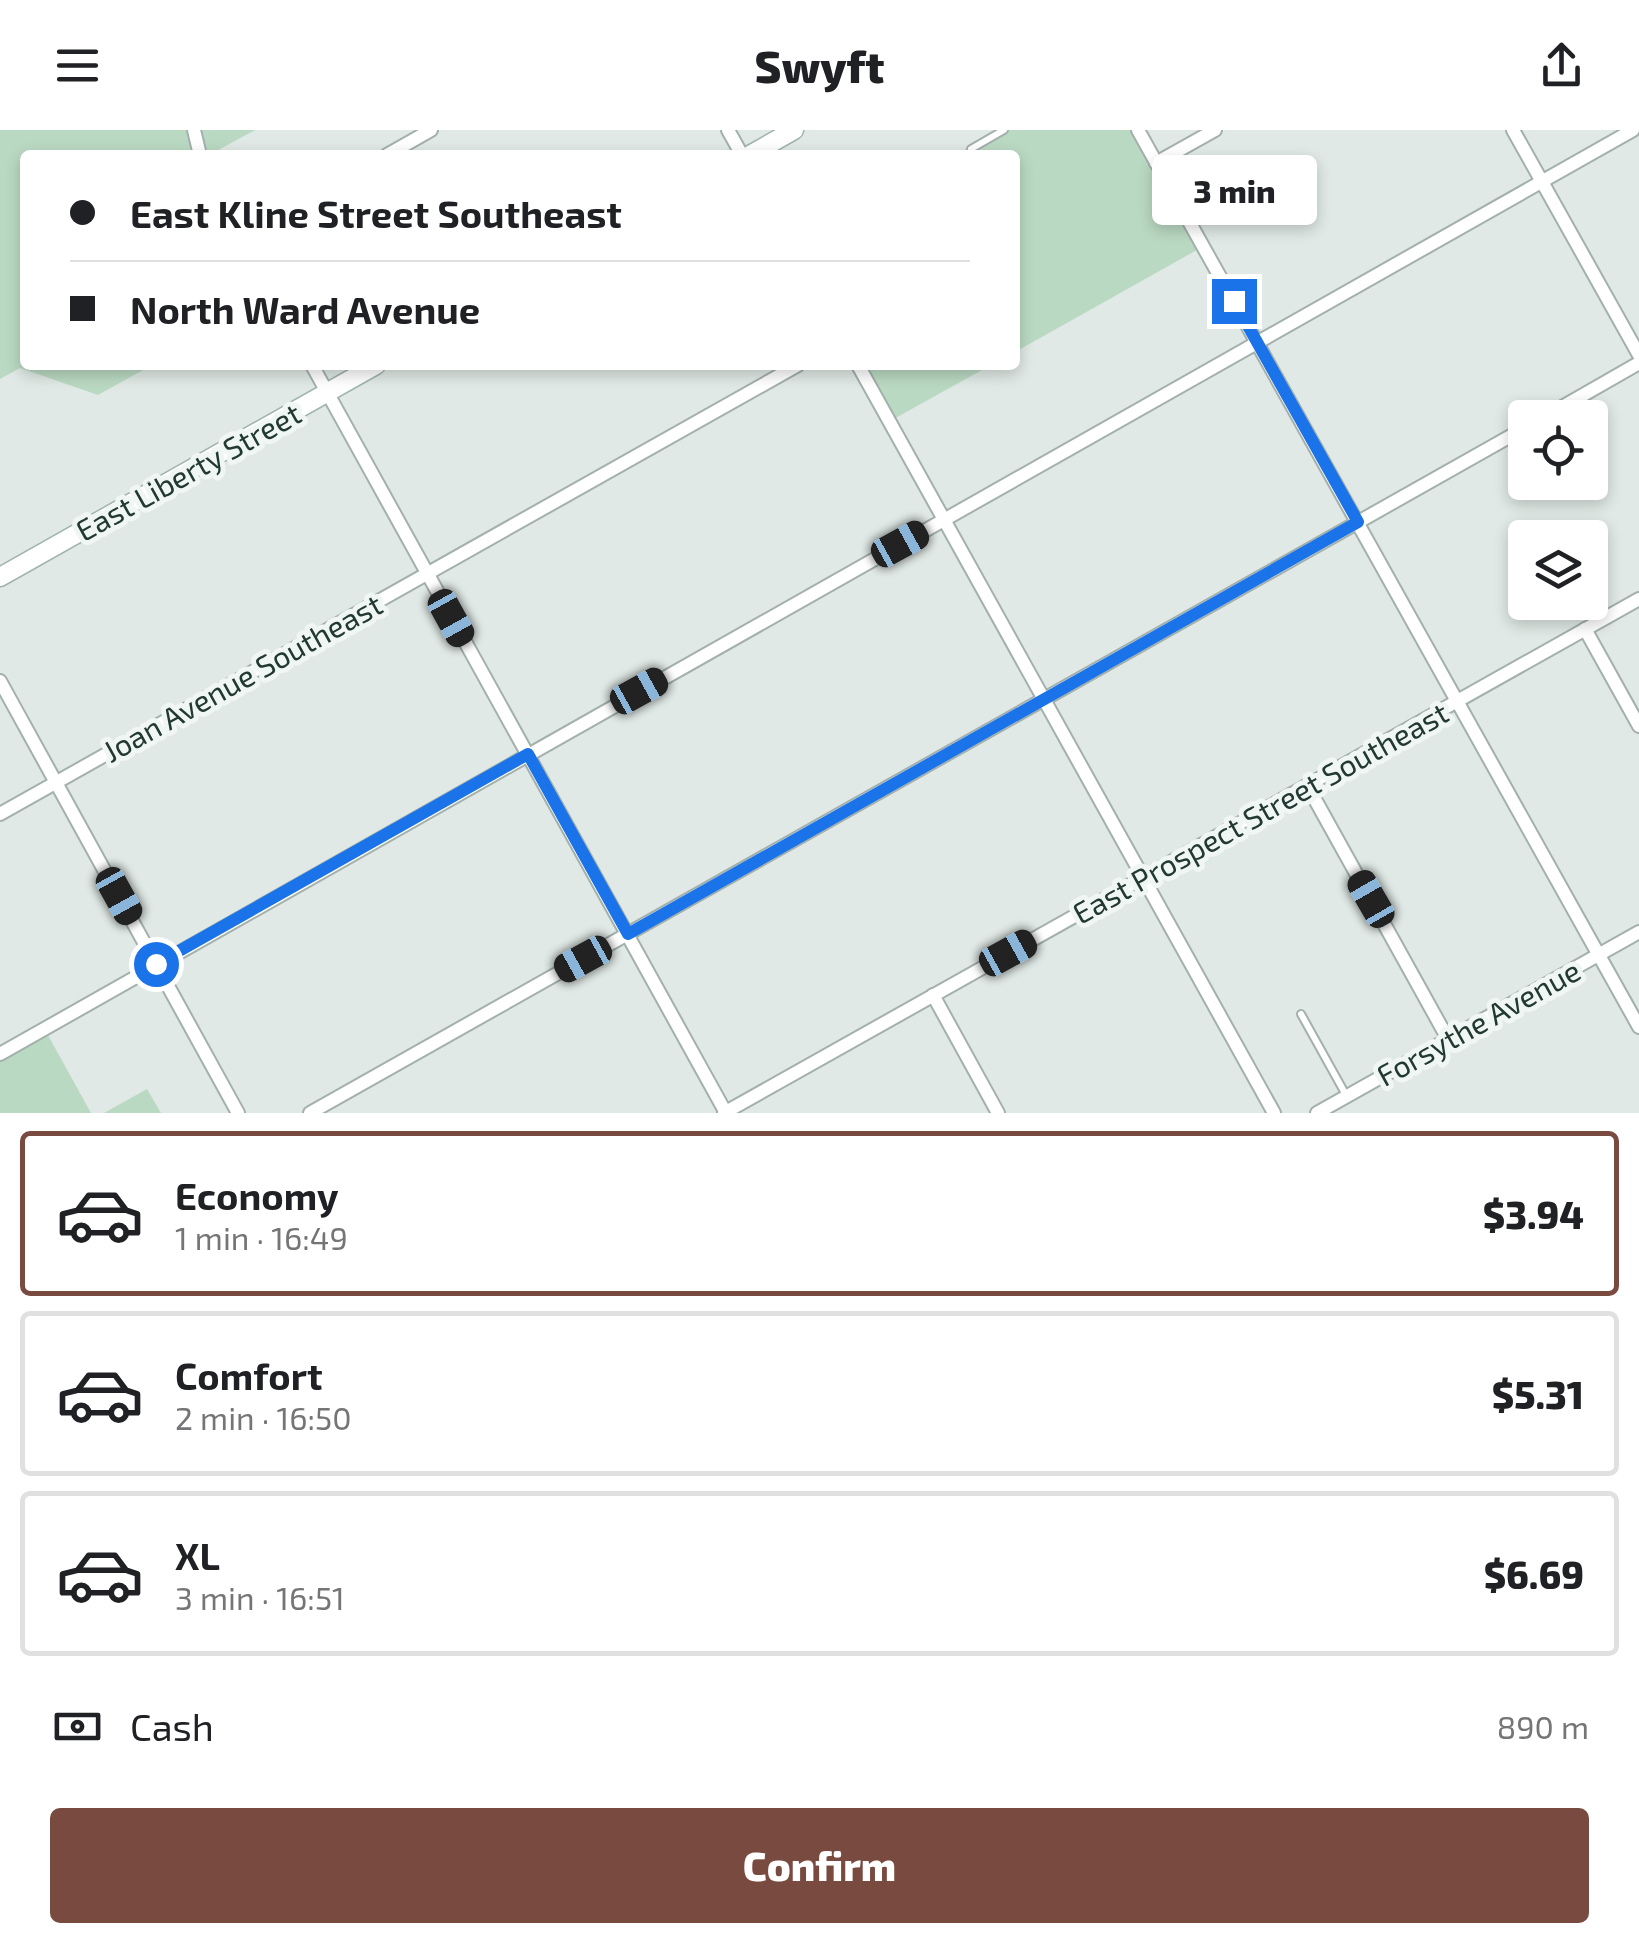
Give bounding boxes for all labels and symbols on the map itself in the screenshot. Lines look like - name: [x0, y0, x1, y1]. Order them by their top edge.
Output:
- callout: 3 min: [1152, 156, 1316, 226]
- route end: [1212, 279, 1257, 324]
- street label: East Liberty Street: [69, 394, 307, 548]
- car: [866, 516, 934, 572]
- car: [423, 584, 479, 652]
- street label: Joan Avenue Southeast: [96, 585, 388, 769]
- car: [605, 663, 673, 719]
- street label: East Prospect Street Southeast: [1066, 694, 1454, 930]
- car: [91, 862, 147, 930]
- car: [1343, 866, 1399, 932]
- car: [974, 925, 1042, 981]
- car: [549, 931, 617, 987]
- route start: [134, 942, 179, 987]
- street label: Forsythe Avenue: [1370, 951, 1586, 1093]

